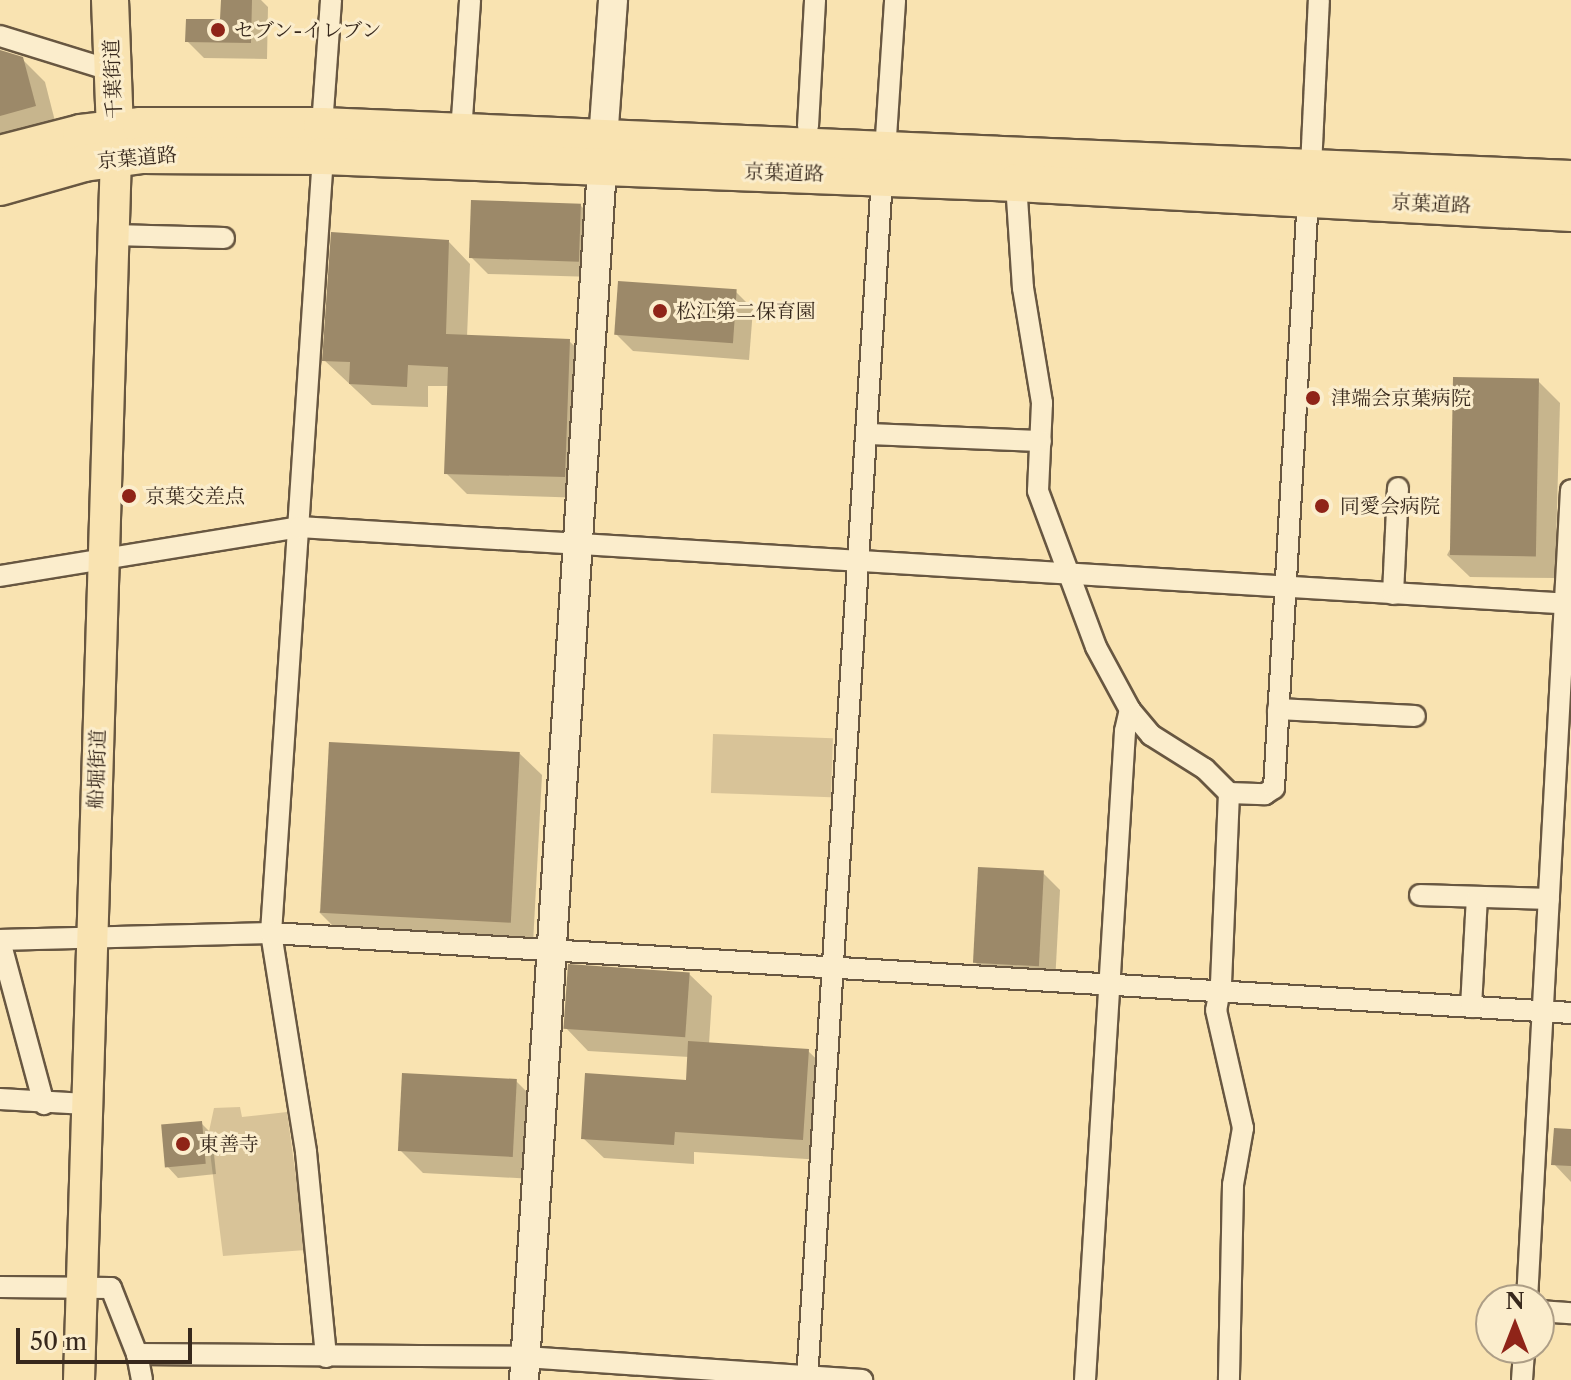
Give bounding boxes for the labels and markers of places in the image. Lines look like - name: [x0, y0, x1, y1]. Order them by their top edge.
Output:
- place label: セブン-イレブン: [234, 18, 383, 42]
- marker: セブン-イレブン: [209, 21, 227, 39]
- place label: 松江第二保育園: [676, 299, 816, 323]
- marker: 松江第二保育園: [651, 302, 669, 320]
- place label: 津端会京葉病院: [1331, 386, 1471, 410]
- marker: 津端会京葉病院: [1302, 387, 1324, 409]
- place label: 京葉交差点: [145, 484, 245, 508]
- marker: 京葉交差点: [120, 487, 138, 505]
- place label: 同愛会病院: [1340, 494, 1440, 518]
- marker: 同愛会病院: [1311, 495, 1333, 517]
- place label: 東善寺: [199, 1132, 259, 1156]
- marker: 東善寺: [174, 1135, 192, 1153]

